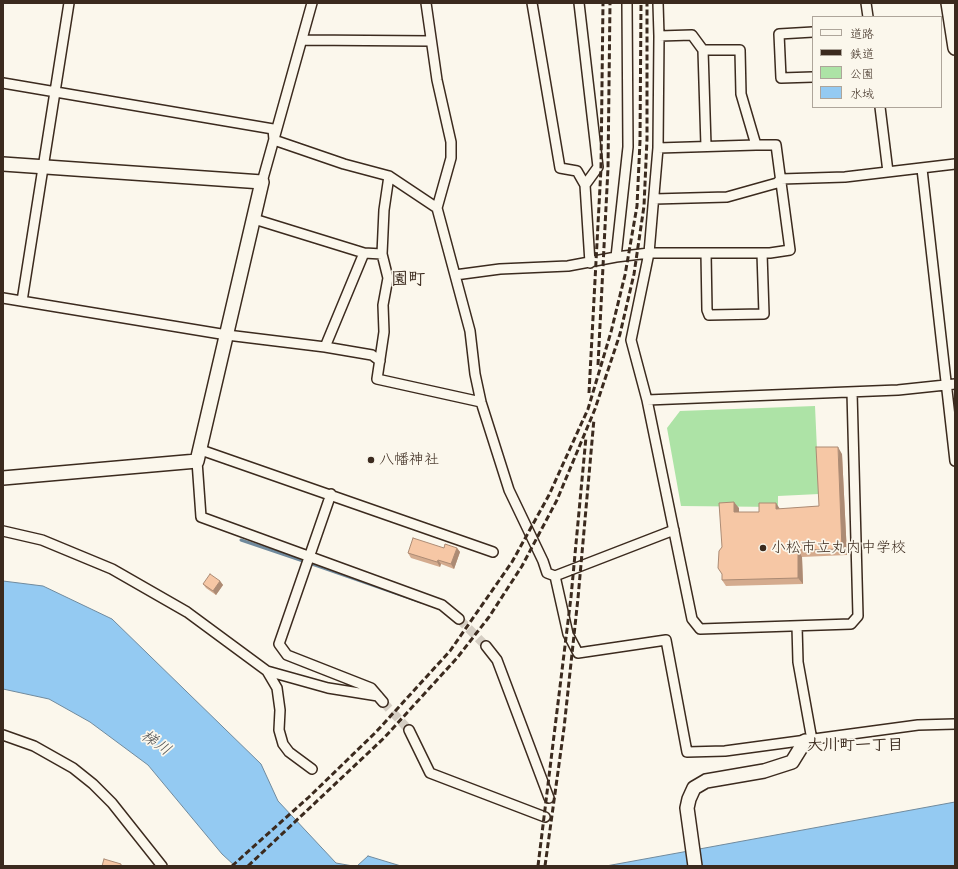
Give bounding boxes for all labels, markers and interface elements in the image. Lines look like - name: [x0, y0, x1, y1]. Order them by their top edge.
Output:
- legend: [812, 16, 942, 108]
- text: 道路: [850, 27, 874, 41]
- text: 鉄道: [850, 47, 874, 61]
- text: 公園: [850, 67, 874, 81]
- text: 水域: [850, 87, 874, 101]
- district label: 園町: [391, 269, 425, 289]
- place label: 八幡神社: [379, 451, 439, 469]
- marker: 八幡神社: [366, 455, 376, 465]
- place label: 小松市立丸内中学校: [771, 539, 906, 557]
- marker: 小松市立丸内中学校: [758, 543, 768, 553]
- water label: 梯川: [137, 726, 175, 760]
- district label: 大川町一丁目: [807, 735, 903, 755]

